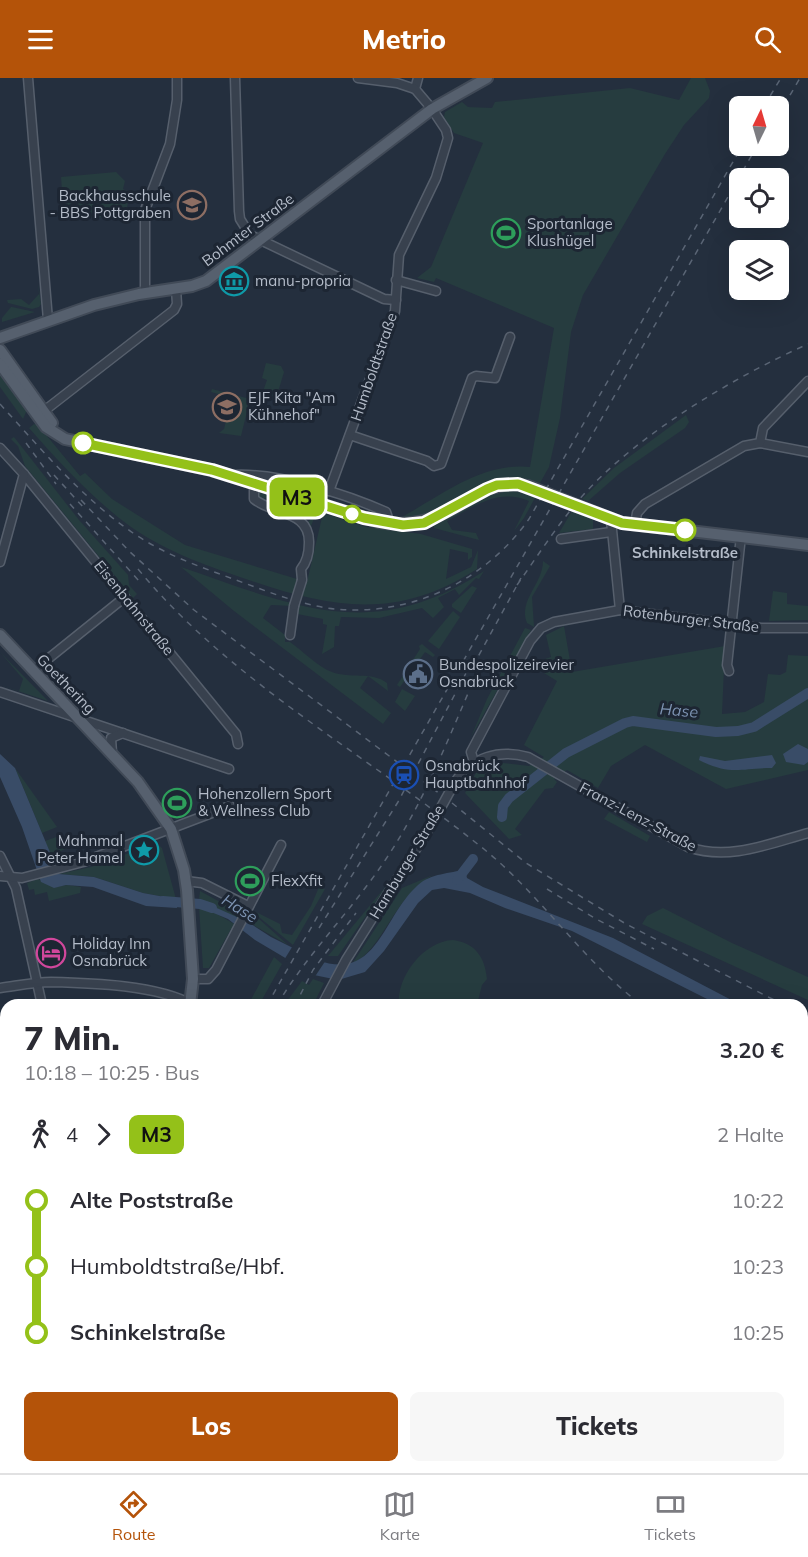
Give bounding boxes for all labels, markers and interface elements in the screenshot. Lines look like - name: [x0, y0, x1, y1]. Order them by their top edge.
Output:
- text: Metrio: [362, 22, 446, 56]
- icon: menu: [24, 23, 57, 56]
- icon: search: [751, 23, 784, 56]
- north arrow: [729, 96, 789, 156]
- map controls: [729, 96, 789, 300]
- button: locate: [729, 168, 789, 228]
- place label: Backhausschule - BBS Pottgraben: [49, 186, 171, 222]
- school or university icon: Backhausschule - BBS Pottgraben: [176, 189, 208, 221]
- street label: Bohmter Straße: [198, 189, 297, 270]
- place label: Sportanlage Klushügel: [527, 214, 613, 250]
- sports icon: Sportanlage Klushügel: [490, 217, 522, 249]
- button: layers: [729, 240, 789, 300]
- museum icon: manu-propria: [218, 265, 250, 297]
- place label: manu-propria: [255, 271, 351, 290]
- street label: Humboldtstraße: [346, 310, 401, 424]
- place label: EJF Kita "Am Kühnehof": [248, 388, 335, 424]
- school or university icon: EJF Kita "Am Kühnehof": [211, 391, 243, 423]
- unlabelled marker: [72, 432, 94, 454]
- line badge: M3: [270, 478, 324, 516]
- text: M3: [282, 484, 312, 510]
- unlabelled marker: [343, 505, 361, 523]
- marker: Schinkelstraße: [674, 519, 696, 541]
- place label: Schinkelstraße: [632, 543, 738, 562]
- street label: Eisenbahnstraße: [90, 556, 179, 659]
- street label: Rotenburger Straße: [622, 601, 760, 636]
- street label: Goethering: [33, 649, 100, 718]
- place label: Bundespolizeirevier Osnabrück: [439, 655, 574, 691]
- public building icon: Bundespolizeirevier Osnabrück: [402, 658, 434, 690]
- water label: Hase: [659, 698, 699, 722]
- place label: Osnabrück Hauptbahnhof: [425, 756, 527, 792]
- station icon: Osnabrück Hauptbahnhof: [388, 759, 420, 791]
- street label: Franz-Lenz-Straße: [576, 778, 700, 855]
- place label: Hohenzollern Sport & Wellness Club: [198, 784, 331, 820]
- sports icon: Hohenzollern Sport & Wellness Club: [161, 787, 193, 819]
- street label: Hamburger Straße: [365, 801, 448, 922]
- place label: Mahnmal Peter Hamel: [37, 831, 123, 867]
- place icon: Mahnmal Peter Hamel: [128, 834, 160, 866]
- sports icon: FlexXfit: [234, 865, 266, 897]
- place label: FlexXfit: [271, 871, 323, 890]
- water label: Hase: [218, 889, 262, 927]
- place label: Holiday Inn Osnabrück: [72, 934, 150, 970]
- hotel icon: Holiday Inn Osnabrück: [35, 937, 67, 969]
- text: 7 Min.: [24, 1017, 120, 1058]
- text: 3.20 €: [720, 1036, 784, 1064]
- text: 10:18 – 10:25 · Bus: [24, 1060, 200, 1085]
- icon: walk: [24, 1118, 57, 1151]
- icon: forward: [87, 1118, 120, 1151]
- text: M3: [141, 1121, 172, 1147]
- text: 4: [66, 1122, 78, 1147]
- text: 2 Halte: [717, 1122, 784, 1147]
- text: Alte Poststraße: [70, 1186, 233, 1214]
- text: 10:22: [731, 1188, 784, 1213]
- text: Humboldtstraße/Hbf.: [70, 1252, 285, 1280]
- text: 10:23: [731, 1254, 784, 1279]
- text: Schinkelstraße: [70, 1318, 226, 1346]
- text: 10:25: [731, 1320, 784, 1345]
- button: Los: [24, 1392, 398, 1461]
- button: Tickets: [410, 1392, 784, 1461]
- tab: Route: [112, 1488, 156, 1544]
- tab: Karte: [380, 1488, 420, 1544]
- tab: Tickets: [644, 1488, 696, 1544]

